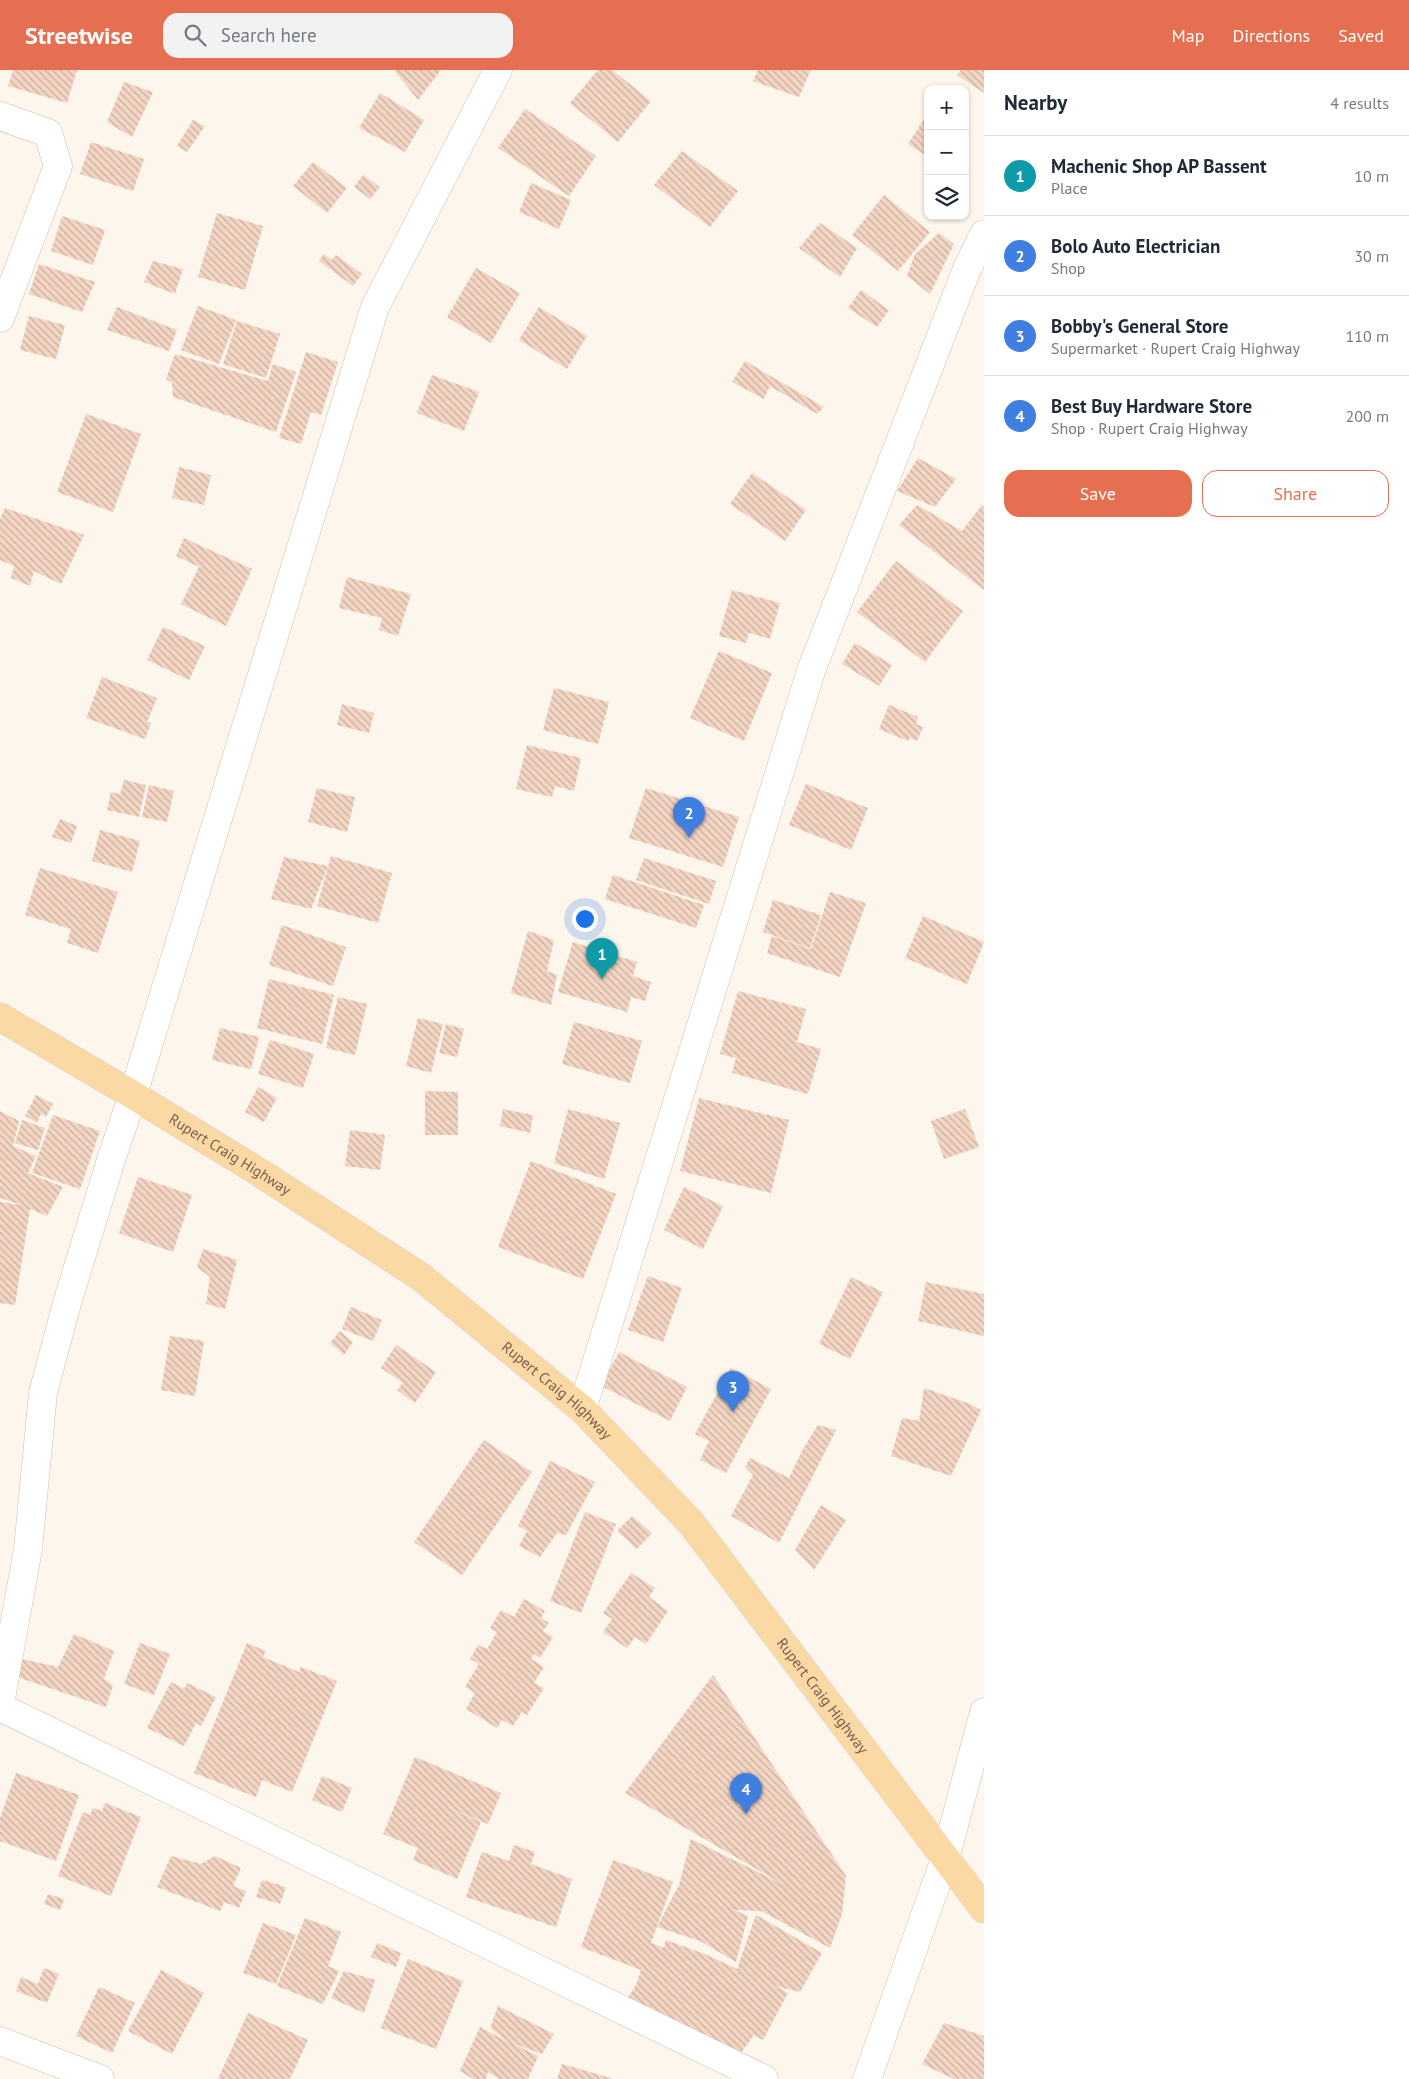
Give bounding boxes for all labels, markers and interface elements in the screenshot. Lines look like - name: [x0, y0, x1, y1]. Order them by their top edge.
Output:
- search box: [163, 13, 513, 58]
- text: Streetwise: [25, 20, 133, 51]
- icon: search: [181, 21, 209, 49]
- text: Search here: [221, 23, 317, 47]
- text: Map: [1172, 24, 1204, 47]
- text: Directions: [1232, 24, 1310, 47]
- text: Saved: [1338, 24, 1384, 47]
- map controls: [924, 85, 969, 220]
- button: +: [924, 85, 969, 130]
- text: Nearby: [1004, 89, 1067, 116]
- text: 4 results: [1330, 93, 1389, 113]
- button: −: [924, 130, 969, 175]
- text: Machenic Shop AP Bassent: [1051, 154, 1267, 178]
- text: 1: [1015, 166, 1025, 186]
- text: 10 m: [1354, 166, 1389, 186]
- button: layers: [924, 175, 969, 220]
- text: Place: [1051, 178, 1088, 198]
- text: Bolo Auto Electrician: [1051, 234, 1220, 258]
- text: 2: [1015, 246, 1025, 266]
- text: 30 m: [1354, 246, 1389, 266]
- text: Shop: [1051, 258, 1085, 278]
- text: Bobby's General Store: [1051, 314, 1229, 338]
- text: 3: [1015, 326, 1025, 346]
- text: 110 m: [1346, 326, 1389, 346]
- text: Supermarket · Rupert Craig Highway: [1051, 338, 1300, 358]
- text: Best Buy Hardware Store: [1051, 394, 1252, 418]
- text: 4: [1015, 406, 1025, 426]
- text: 200 m: [1346, 406, 1389, 426]
- text: Shop · Rupert Craig Highway: [1051, 418, 1248, 438]
- button: Save: [1004, 470, 1192, 517]
- button: Share: [1202, 470, 1389, 517]
- pin: 2: [673, 797, 705, 838]
- your location: [572, 906, 598, 932]
- pin: 1: [586, 938, 618, 979]
- street label: Rupert Craig Highway: [166, 1109, 295, 1199]
- street label: Rupert Craig Highway: [498, 1337, 616, 1443]
- pin: 3: [717, 1371, 749, 1412]
- street label: Rupert Craig Highway: [773, 1634, 873, 1757]
- pin: 4: [730, 1773, 762, 1814]

